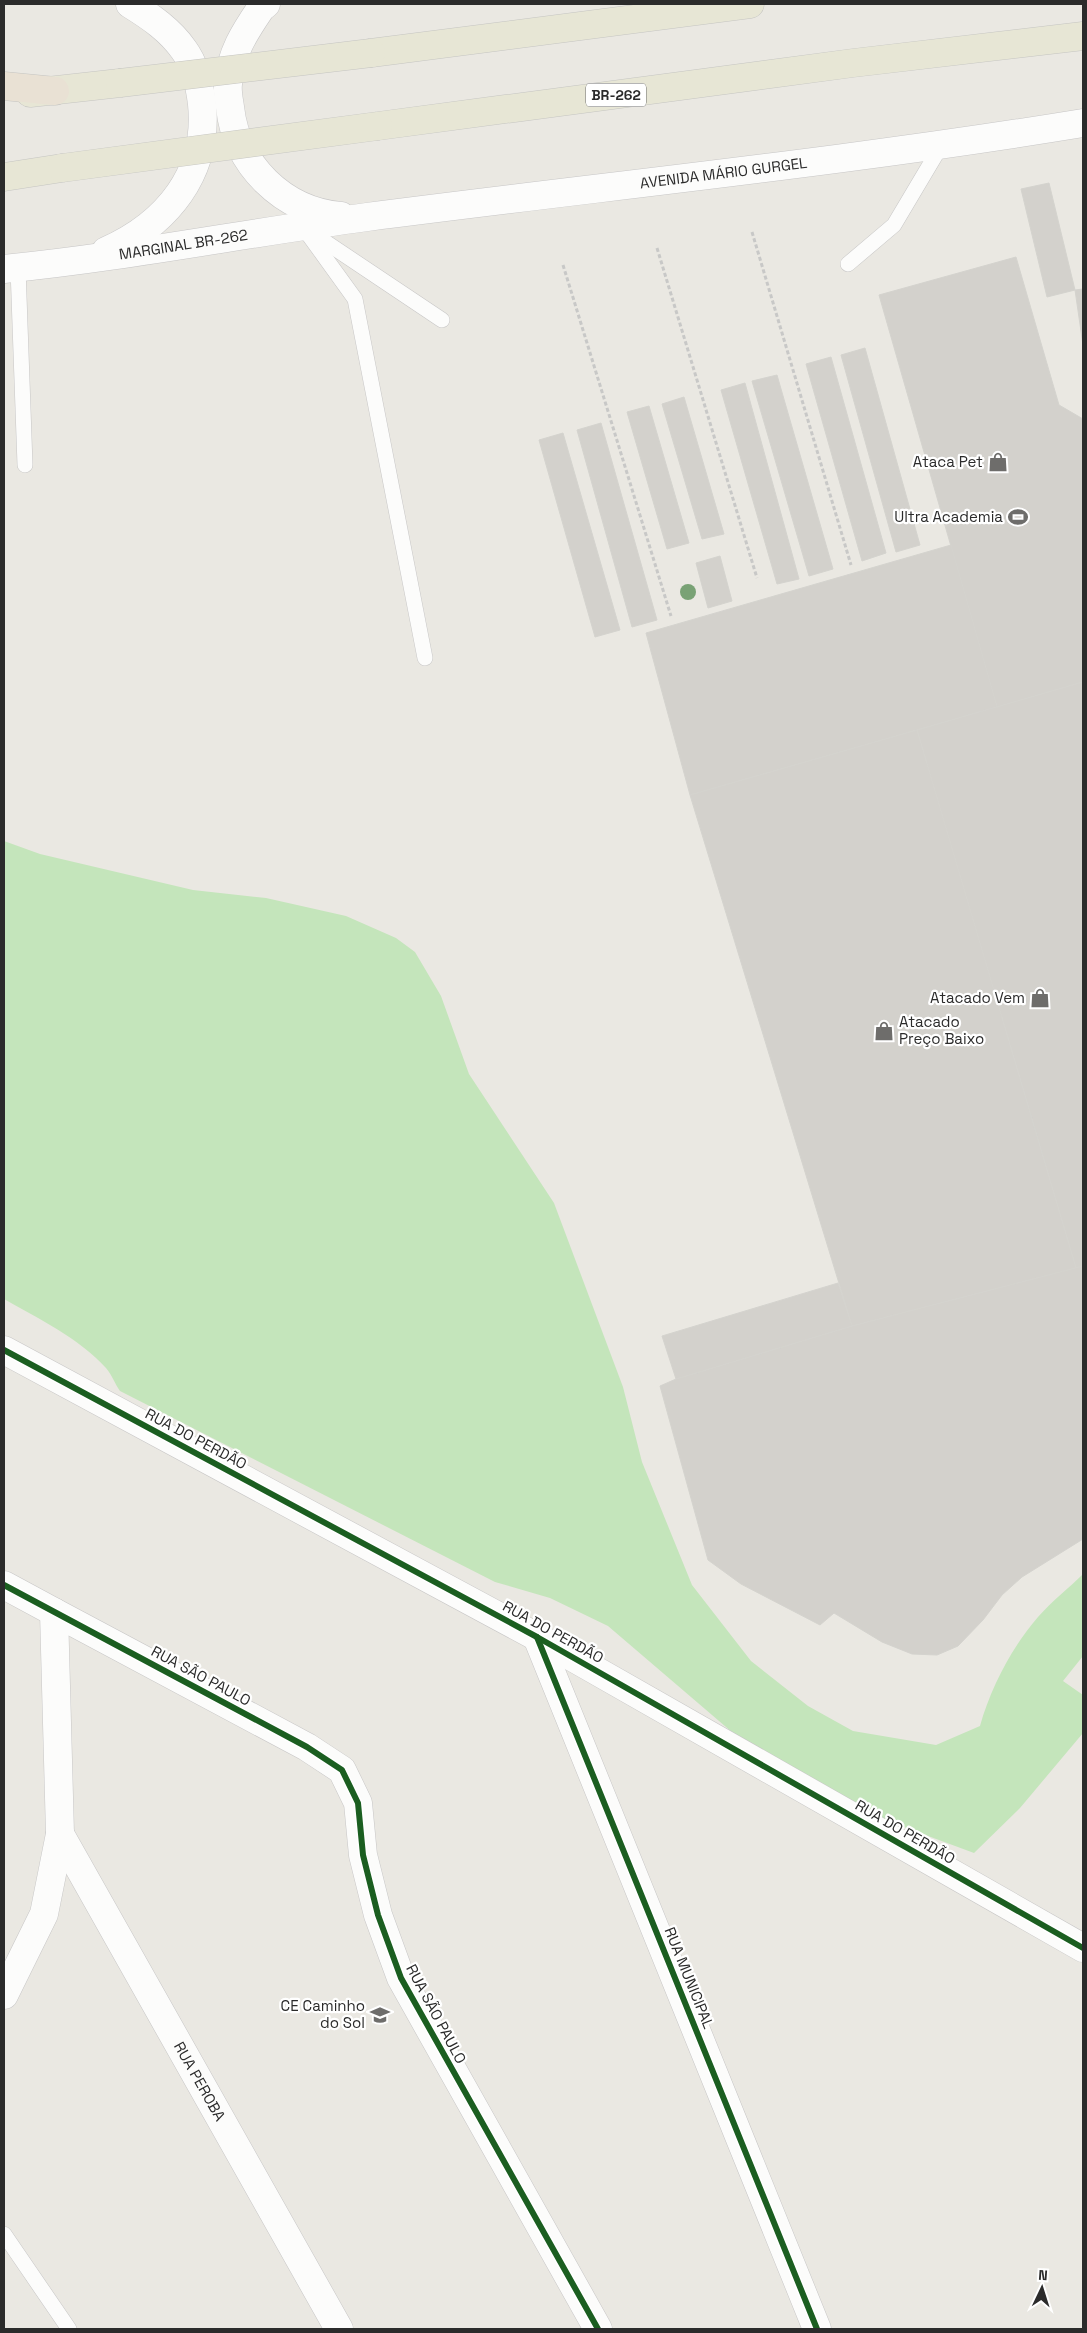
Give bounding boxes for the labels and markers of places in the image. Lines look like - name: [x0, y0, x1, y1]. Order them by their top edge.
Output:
- shop icon: Ataca Pet: [987, 451, 1009, 473]
- place label: Ataca Pet: [913, 452, 983, 471]
- sports icon: Ultra Academia: [1007, 506, 1029, 528]
- place label: Ultra Academia: [894, 507, 1003, 526]
- shop icon: Atacado Vem: [1029, 987, 1051, 1009]
- place label: Atacado Vem: [930, 988, 1025, 1007]
- place label: Atacado Preço Baixo: [899, 1012, 984, 1048]
- shop icon: Atacado Preço Baixo: [873, 1020, 895, 1042]
- place label: CE Caminho do Sol: [281, 1996, 365, 2032]
- school or university icon: CE Caminho do Sol: [369, 2004, 391, 2026]

